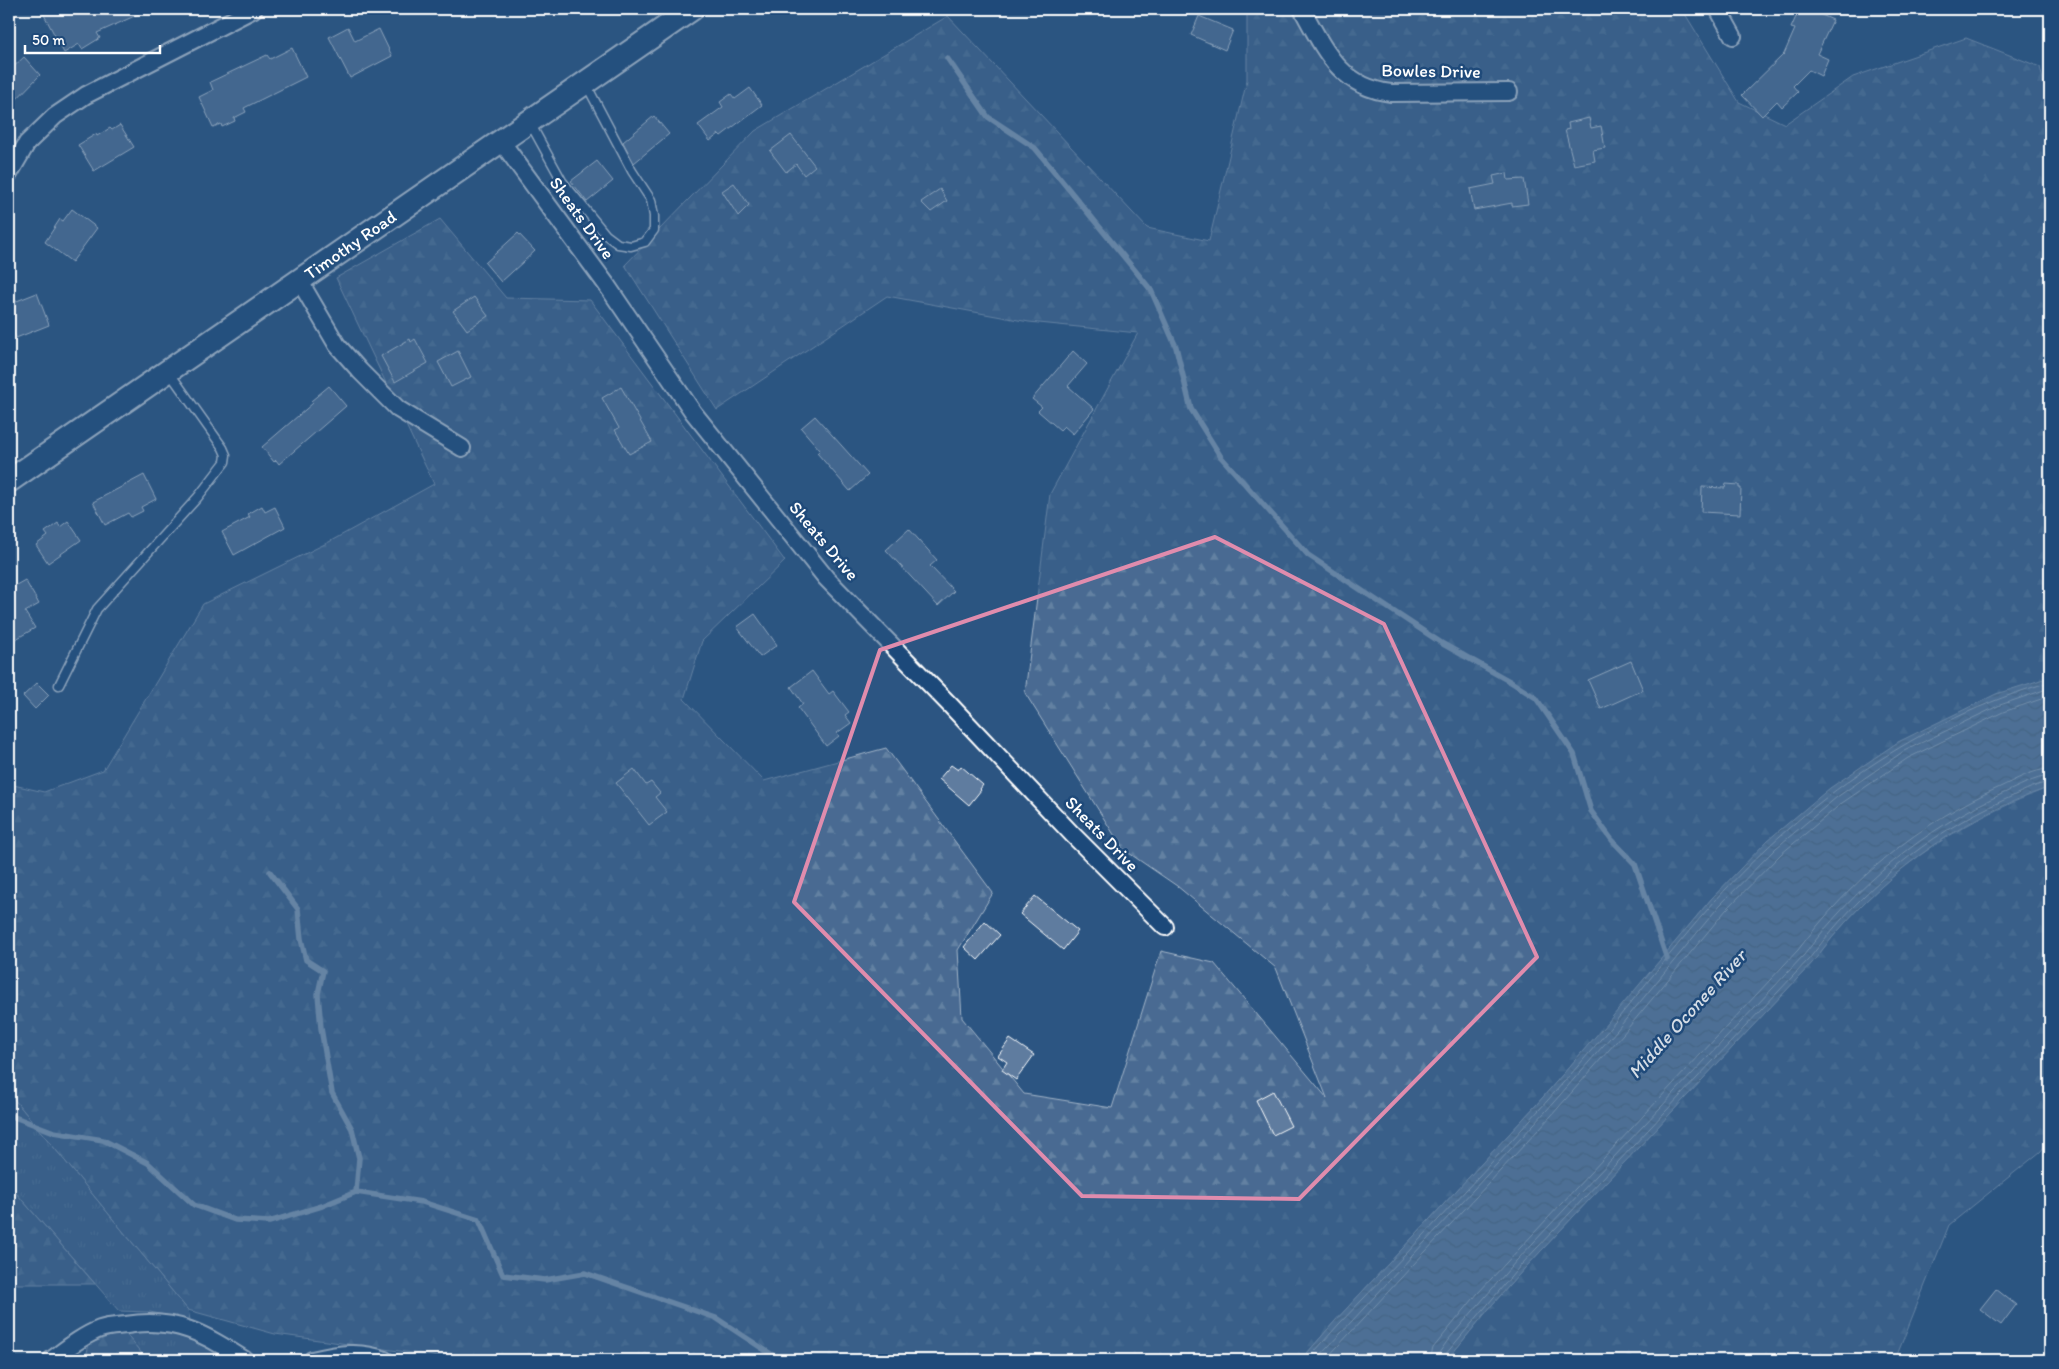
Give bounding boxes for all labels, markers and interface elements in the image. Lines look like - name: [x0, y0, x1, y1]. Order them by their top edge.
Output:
- scale bar: [25, 22, 160, 54]
- text: 50 m: [32, 31, 65, 49]
- street label: Bowles Drive: [1381, 59, 1481, 83]
- street label: Sheats Drive: [545, 172, 619, 264]
- street label: Timothy Road: [300, 205, 401, 285]
- street label: Sheats Drive: [784, 497, 864, 585]
- street label: Sheats Drive: [1061, 792, 1143, 876]
- water label: Middle Oconee River: [1623, 943, 1753, 1083]

